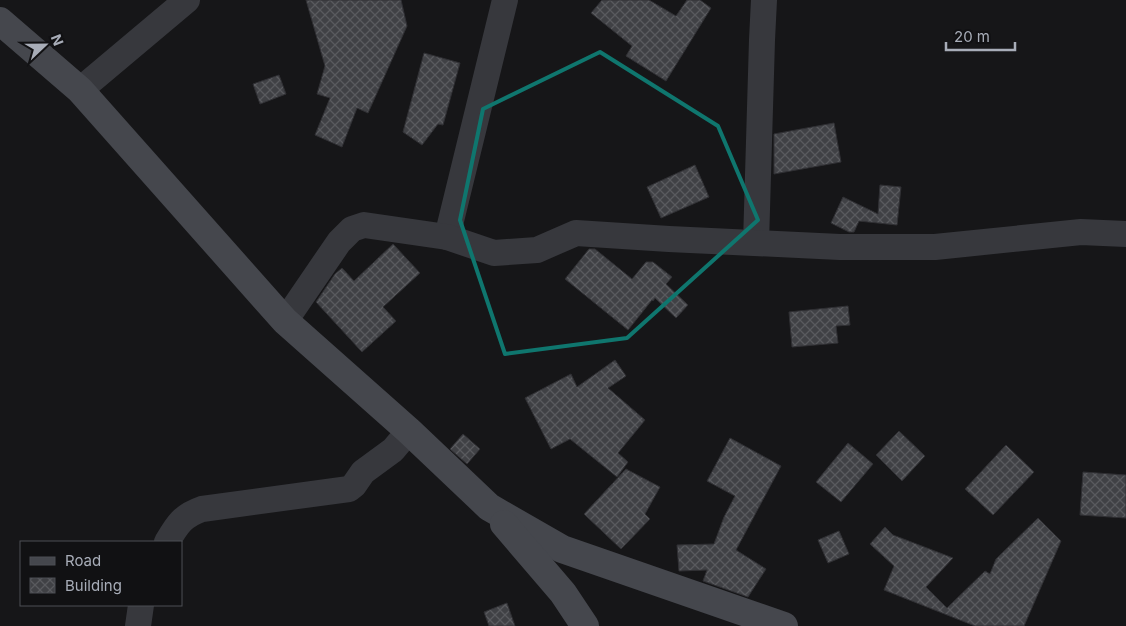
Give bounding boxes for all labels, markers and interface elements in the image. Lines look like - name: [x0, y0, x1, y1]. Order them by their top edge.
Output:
- north arrow: [20, 20, 70, 70]
- scale bar: [946, 20, 1015, 52]
- text: 20 m: [954, 27, 990, 46]
- text: N: [48, 32, 67, 48]
- legend: [20, 541, 182, 606]
- text: Road: [65, 551, 101, 570]
- text: Building: [65, 576, 122, 595]

